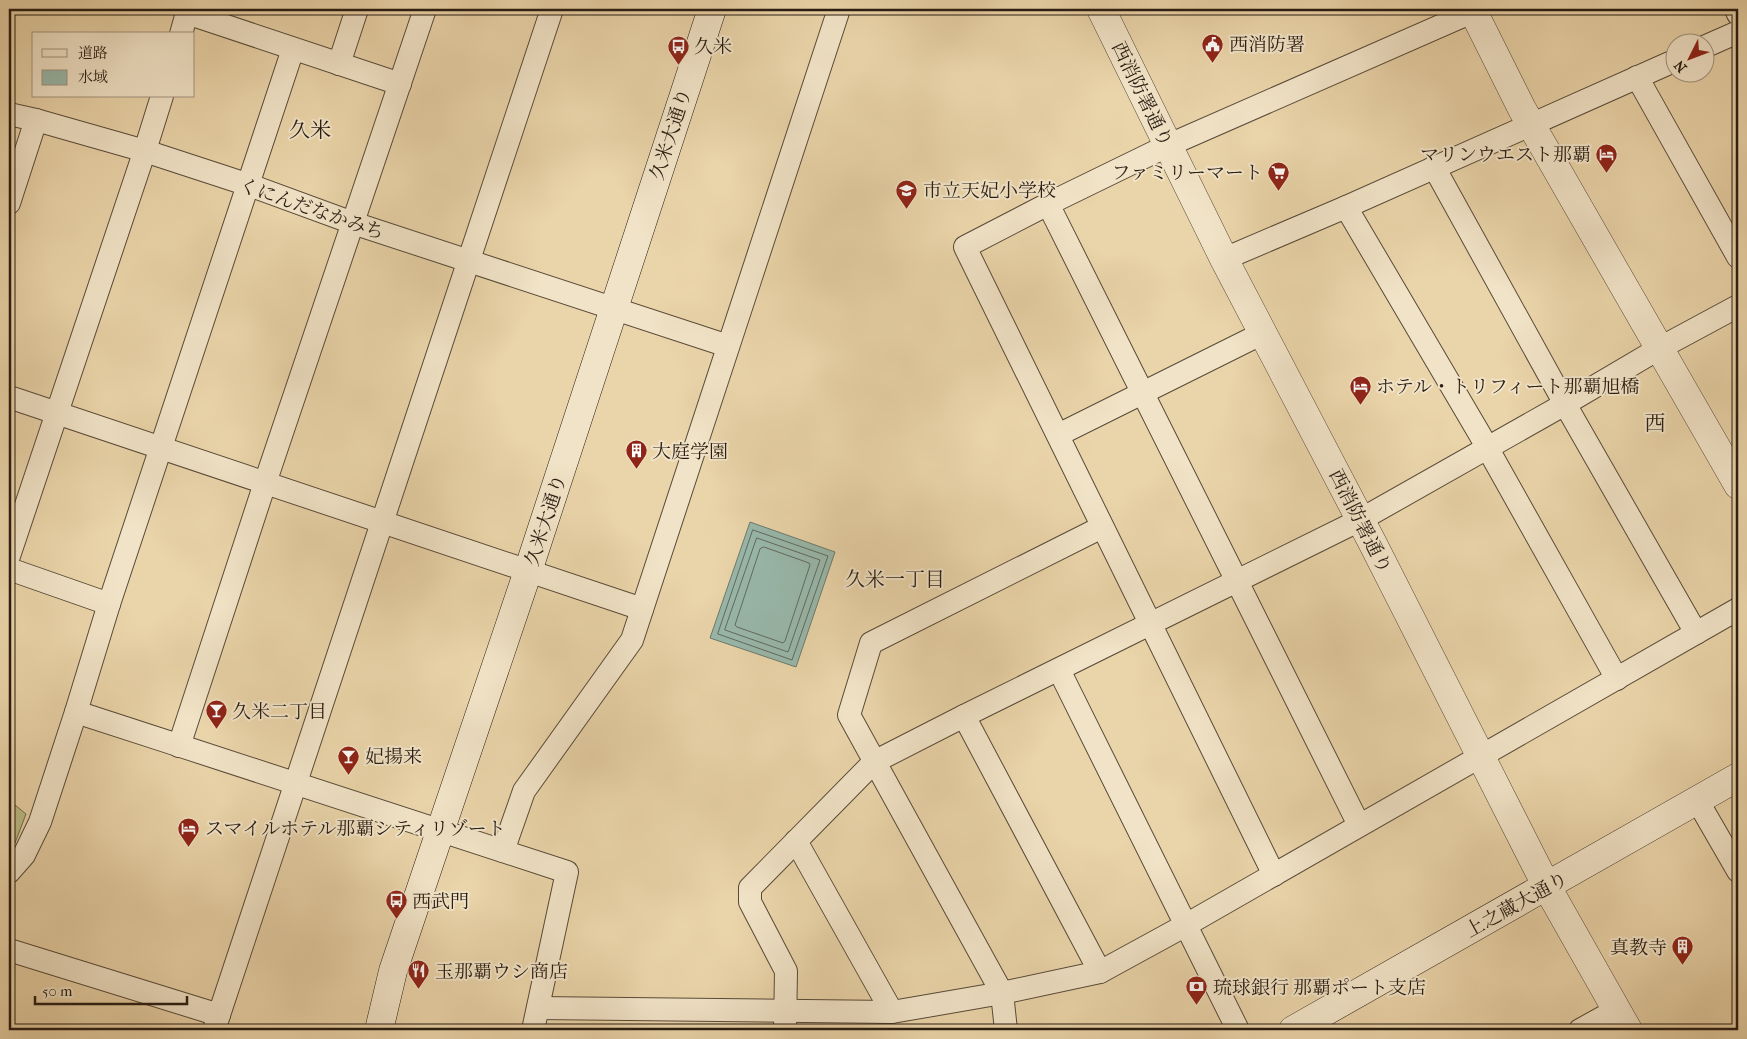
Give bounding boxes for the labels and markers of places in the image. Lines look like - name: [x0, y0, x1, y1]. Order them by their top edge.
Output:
- public building icon: 西消防署: [1201, 32, 1225, 63]
- bus stop icon: 久米: [666, 34, 690, 65]
- place label: 西消防署: [1229, 34, 1305, 56]
- place label: 久米: [694, 36, 732, 58]
- hotel icon: マリンウエスト那覇: [1595, 142, 1619, 173]
- place label: マリンウエスト那覇: [1420, 144, 1591, 166]
- supermarket icon: ファミリーマート: [1267, 160, 1291, 191]
- place label: ファミリーマート: [1111, 162, 1263, 184]
- school or university icon: 市立天妃小学校: [895, 178, 919, 209]
- place label: 市立天妃小学校: [923, 180, 1056, 202]
- hotel icon: ホテル・トリフィート那覇旭橋: [1348, 374, 1372, 405]
- place label: ホテル・トリフィート那覇旭橋: [1376, 376, 1640, 398]
- building icon: 大庭学園: [624, 439, 648, 470]
- place label: 大庭学園: [652, 441, 728, 463]
- bar icon: 久米二丁目: [204, 699, 228, 730]
- place label: 久米二丁目: [232, 701, 327, 723]
- bar icon: 妃揚来: [337, 744, 361, 775]
- place label: 妃揚来: [365, 746, 422, 768]
- hotel icon: スマイルホテル那覇シティリゾート: [177, 816, 201, 847]
- place label: スマイルホテル那覇シティリゾート: [205, 818, 506, 840]
- bus stop icon: 西武門: [384, 889, 408, 920]
- place label: 西武門: [412, 891, 469, 913]
- building icon: 真教寺: [1671, 935, 1695, 966]
- place label: 真教寺: [1610, 937, 1667, 959]
- restaurant icon: 玉那覇ウシ商店: [407, 959, 431, 990]
- place label: 玉那覇ウシ商店: [435, 961, 568, 983]
- bank icon: 琉球銀行 那覇ポート支店: [1185, 975, 1209, 1006]
- place label: 琉球銀行 那覇ポート支店: [1213, 977, 1426, 999]

